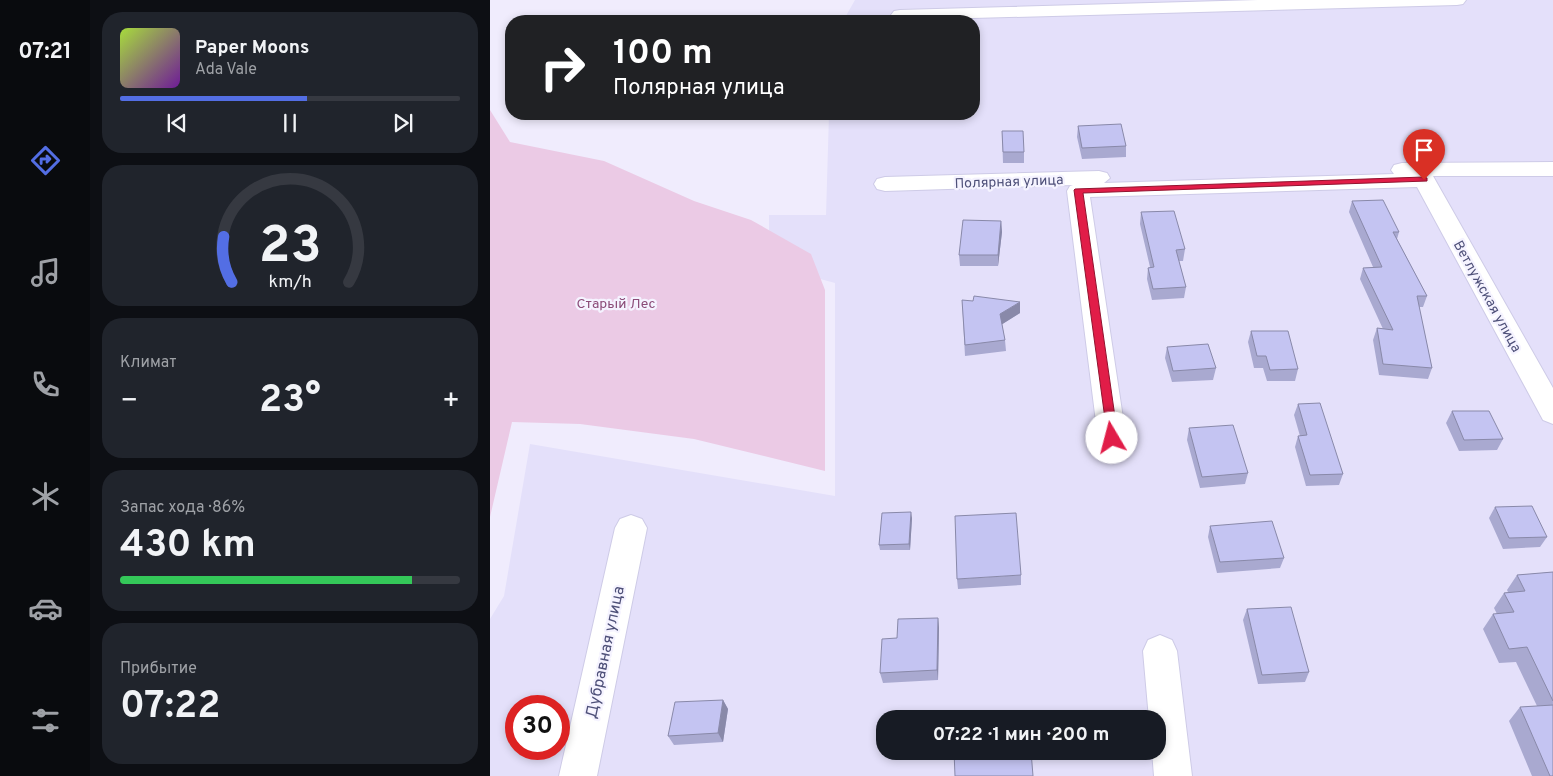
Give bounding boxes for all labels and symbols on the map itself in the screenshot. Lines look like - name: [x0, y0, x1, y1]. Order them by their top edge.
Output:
- pin: [1403, 129, 1445, 180]
- street label: Полярная улица: [954, 172, 1064, 193]
- street label: Ветлужская улица: [1449, 238, 1524, 356]
- park label: Старый Лес: [577, 296, 655, 313]
- position arrow: [1085, 411, 1137, 463]
- street label: Дубравная улица: [582, 584, 630, 720]
- speed limit sign: 30: [505, 695, 570, 760]

